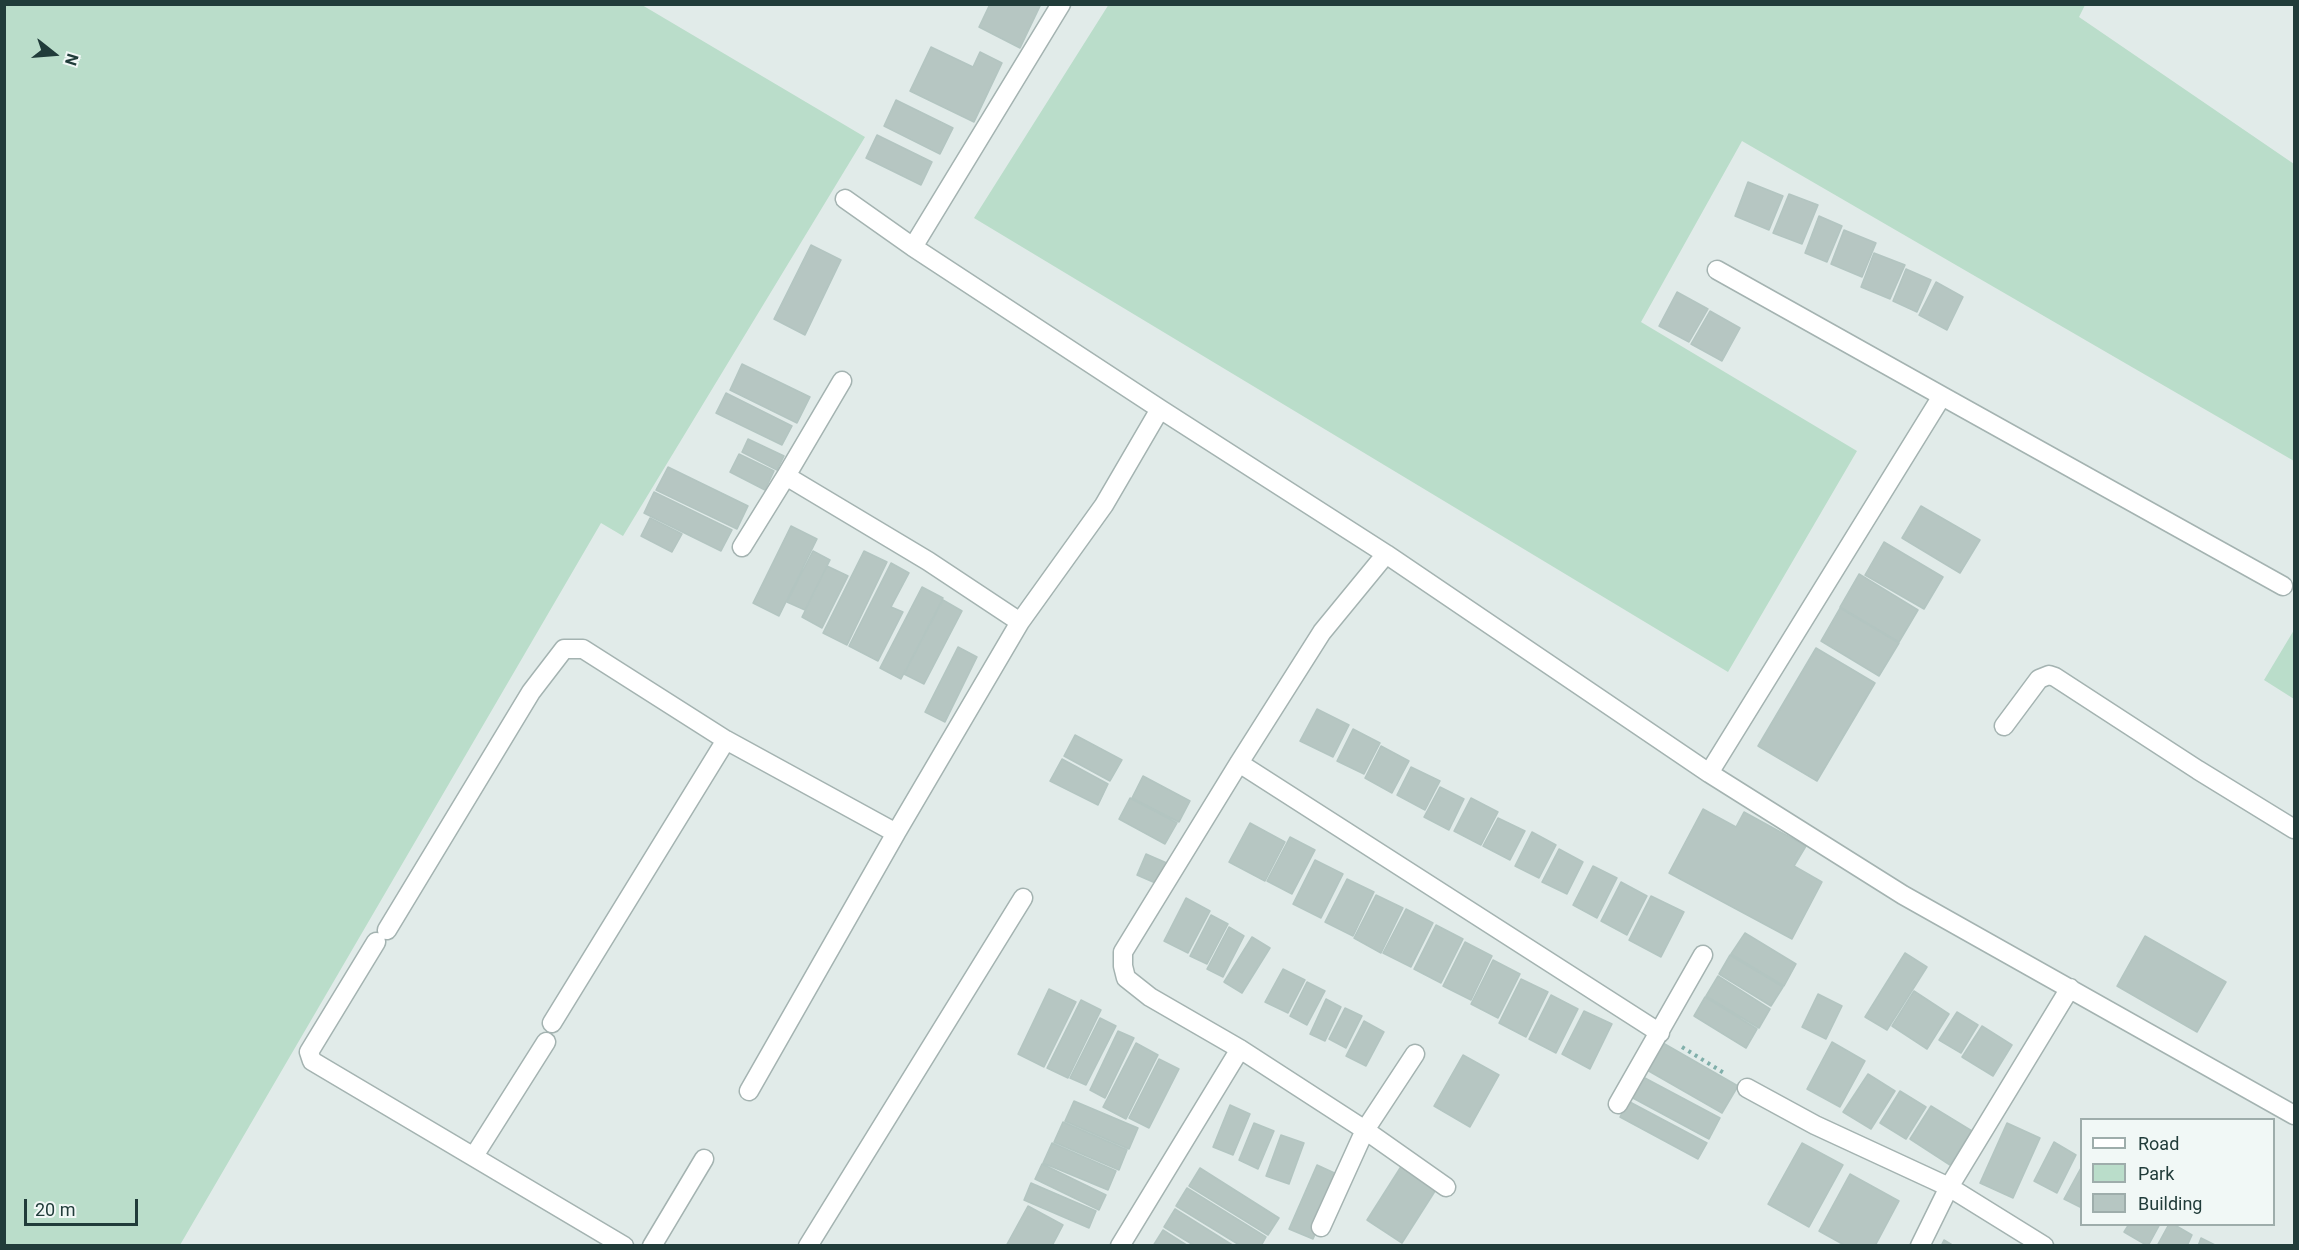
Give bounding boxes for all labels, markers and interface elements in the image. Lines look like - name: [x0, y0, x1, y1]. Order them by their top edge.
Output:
- north arrow: [24, 24, 84, 84]
- text: N: [61, 51, 82, 68]
- legend: [2080, 1118, 2275, 1226]
- text: Road: [2138, 1133, 2179, 1154]
- text: Park: [2138, 1163, 2174, 1184]
- scale bar: [27, 1187, 141, 1225]
- text: Building: [2138, 1193, 2202, 1214]
- text: 20 m: [35, 1199, 75, 1220]

